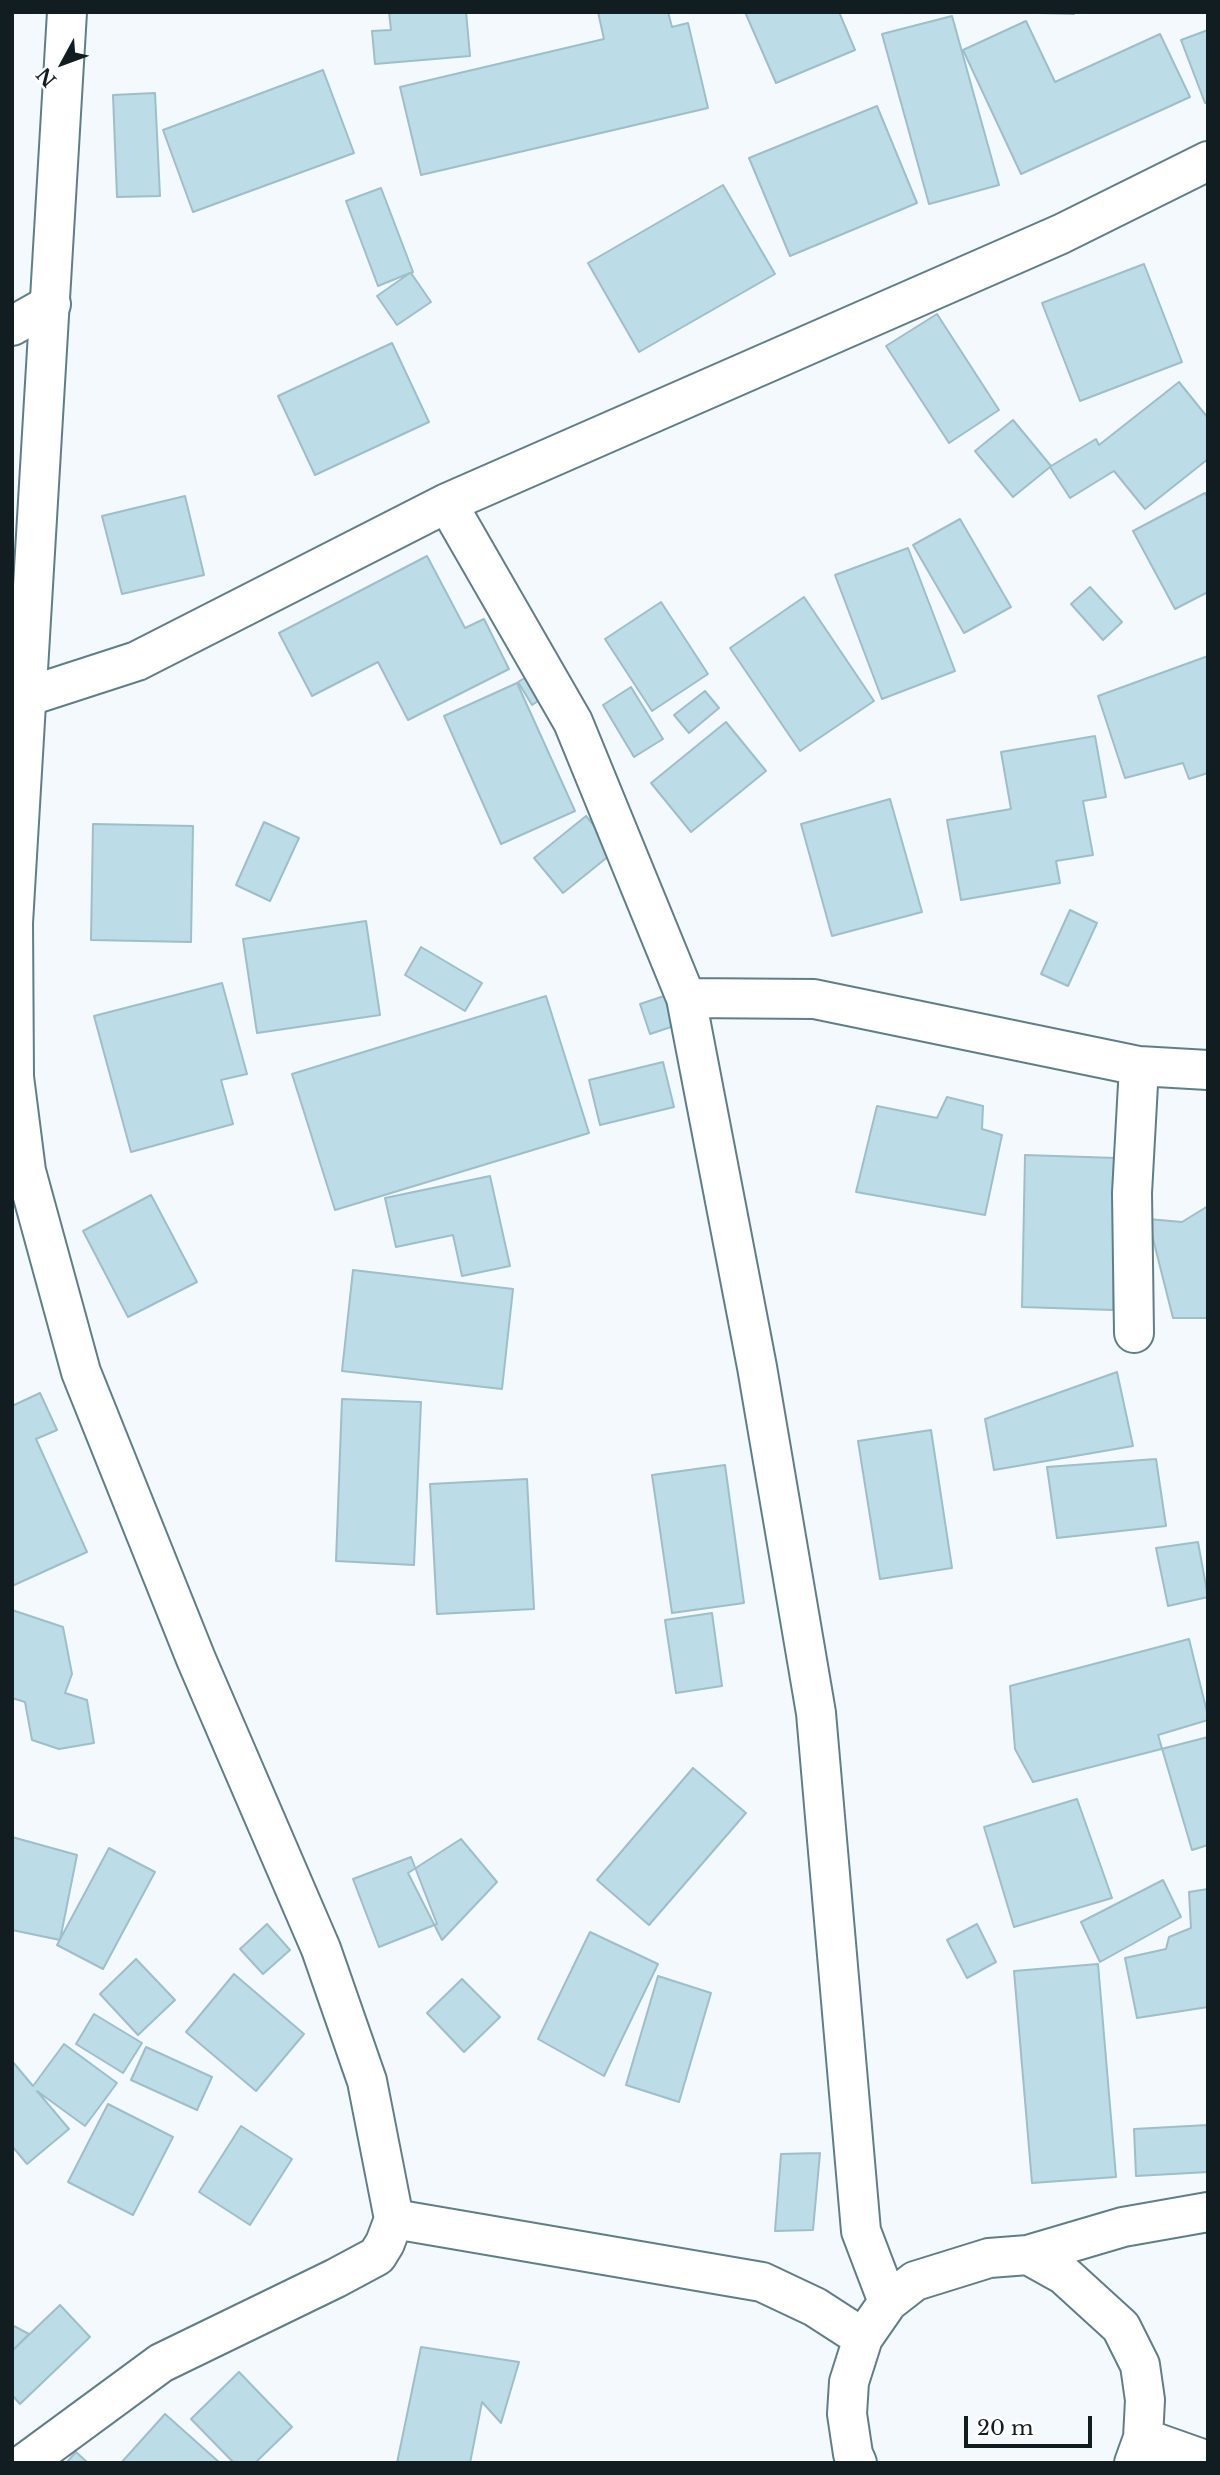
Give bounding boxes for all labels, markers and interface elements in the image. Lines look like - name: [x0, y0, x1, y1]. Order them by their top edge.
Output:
- north arrow: [28, 28, 98, 98]
- text: N: [32, 63, 61, 91]
- scale bar: [968, 2402, 1096, 2446]
- text: 20 m: [977, 2415, 1034, 2441]

